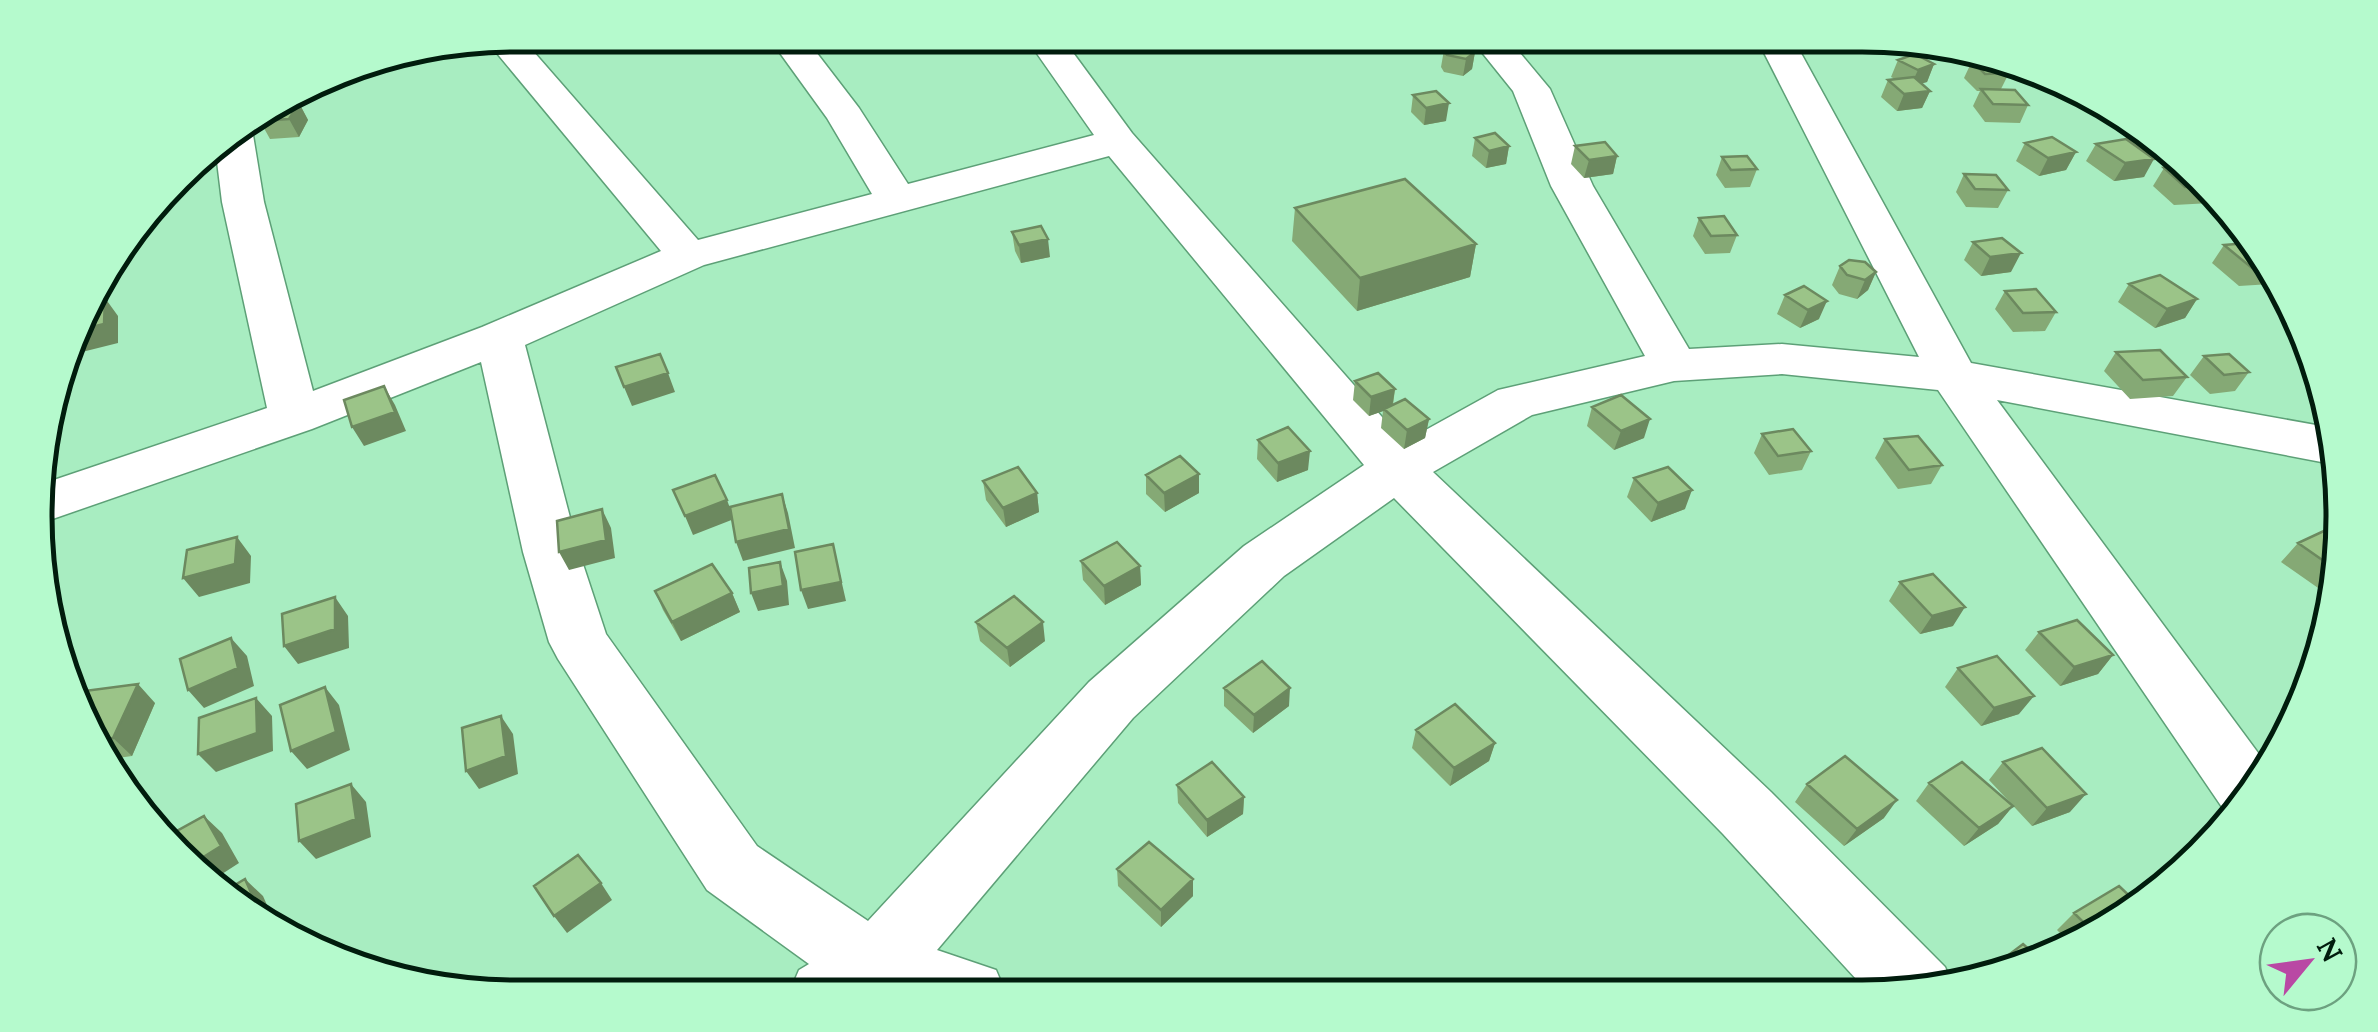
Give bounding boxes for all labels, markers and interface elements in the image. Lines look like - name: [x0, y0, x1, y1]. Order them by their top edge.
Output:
- north arrow: [2258, 912, 2358, 1012]
- text: N: [2309, 932, 2351, 968]

